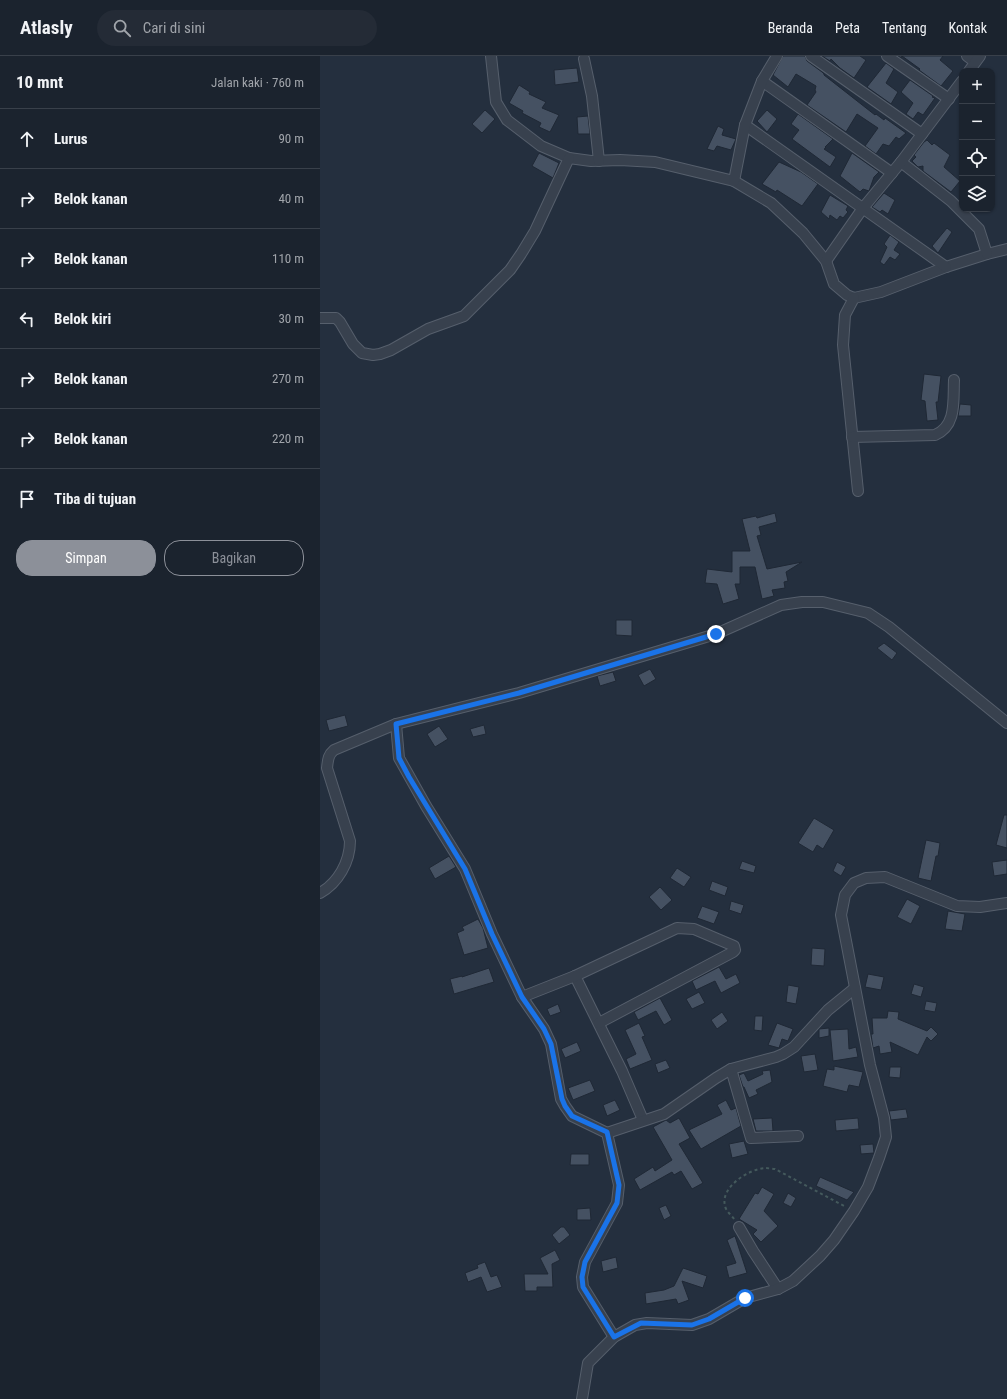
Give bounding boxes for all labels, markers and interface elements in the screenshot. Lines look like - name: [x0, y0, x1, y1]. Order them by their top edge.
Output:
- search box: [97, 10, 377, 46]
- text: Atlasly: [20, 16, 73, 39]
- icon: search: [111, 17, 133, 39]
- text: Cari di sini: [143, 19, 205, 37]
- text: Beranda: [768, 20, 813, 36]
- text: Peta: [835, 20, 860, 36]
- text: Tentang: [882, 20, 927, 36]
- text: Kontak: [949, 20, 987, 36]
- map controls: [959, 68, 995, 212]
- button: +: [959, 68, 995, 104]
- text: 10 mnt: [16, 72, 63, 92]
- text: Jalan kaki · 760 m: [211, 75, 304, 90]
- button: −: [959, 104, 995, 140]
- icon: ahead: [16, 128, 38, 150]
- text: Lurus: [54, 130, 88, 148]
- text: 90 m: [278, 131, 304, 146]
- button: locate: [959, 140, 995, 176]
- button: layers: [959, 176, 995, 212]
- icon: right: [16, 188, 38, 210]
- text: Belok kanan: [54, 190, 128, 208]
- text: 40 m: [278, 191, 304, 206]
- icon: right: [16, 248, 38, 270]
- text: Belok kanan: [54, 250, 128, 268]
- text: 110 m: [272, 251, 304, 266]
- icon: left: [16, 308, 38, 330]
- text: Belok kiri: [54, 310, 111, 328]
- text: 30 m: [278, 311, 304, 326]
- icon: right: [16, 368, 38, 390]
- text: Belok kanan: [54, 370, 128, 388]
- text: 270 m: [272, 371, 304, 386]
- icon: right: [16, 428, 38, 450]
- text: Belok kanan: [54, 430, 128, 448]
- text: 220 m: [272, 431, 304, 446]
- icon: arrive: [16, 488, 38, 510]
- text: Tiba di tujuan: [54, 490, 136, 508]
- button: Simpan: [16, 540, 156, 576]
- button: Bagikan: [164, 540, 304, 576]
- route end: [707, 625, 725, 643]
- route start: [736, 1289, 754, 1307]

